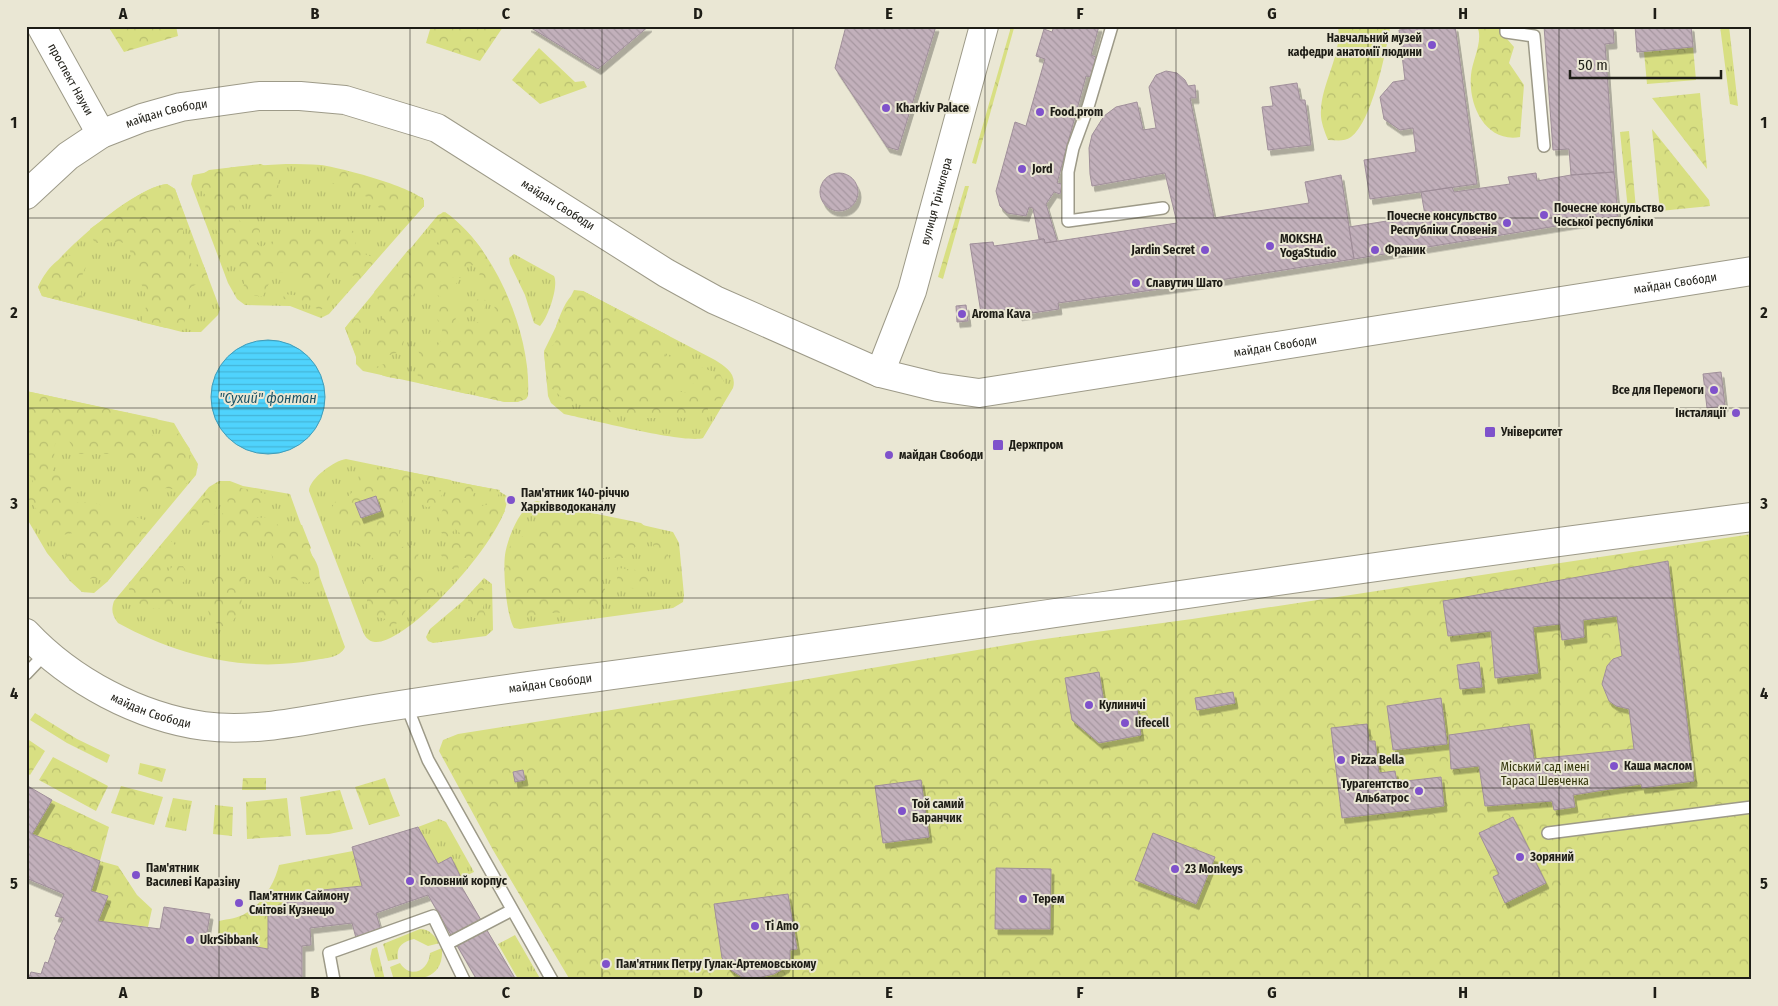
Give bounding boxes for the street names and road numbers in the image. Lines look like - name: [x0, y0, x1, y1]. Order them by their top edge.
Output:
- street label: проспект Науки: [45, 41, 96, 118]
- street label: майдан Свободи: [124, 96, 208, 131]
- street label: вулиця Трінклера: [918, 156, 955, 247]
- street label: майдан Свободи: [519, 176, 597, 233]
- street label: майдан Свободи: [1633, 270, 1718, 297]
- street label: майдан Свободи: [1233, 333, 1318, 360]
- street label: майдан Свободи: [508, 671, 593, 696]
- street label: майдан Свободи: [109, 690, 192, 731]

